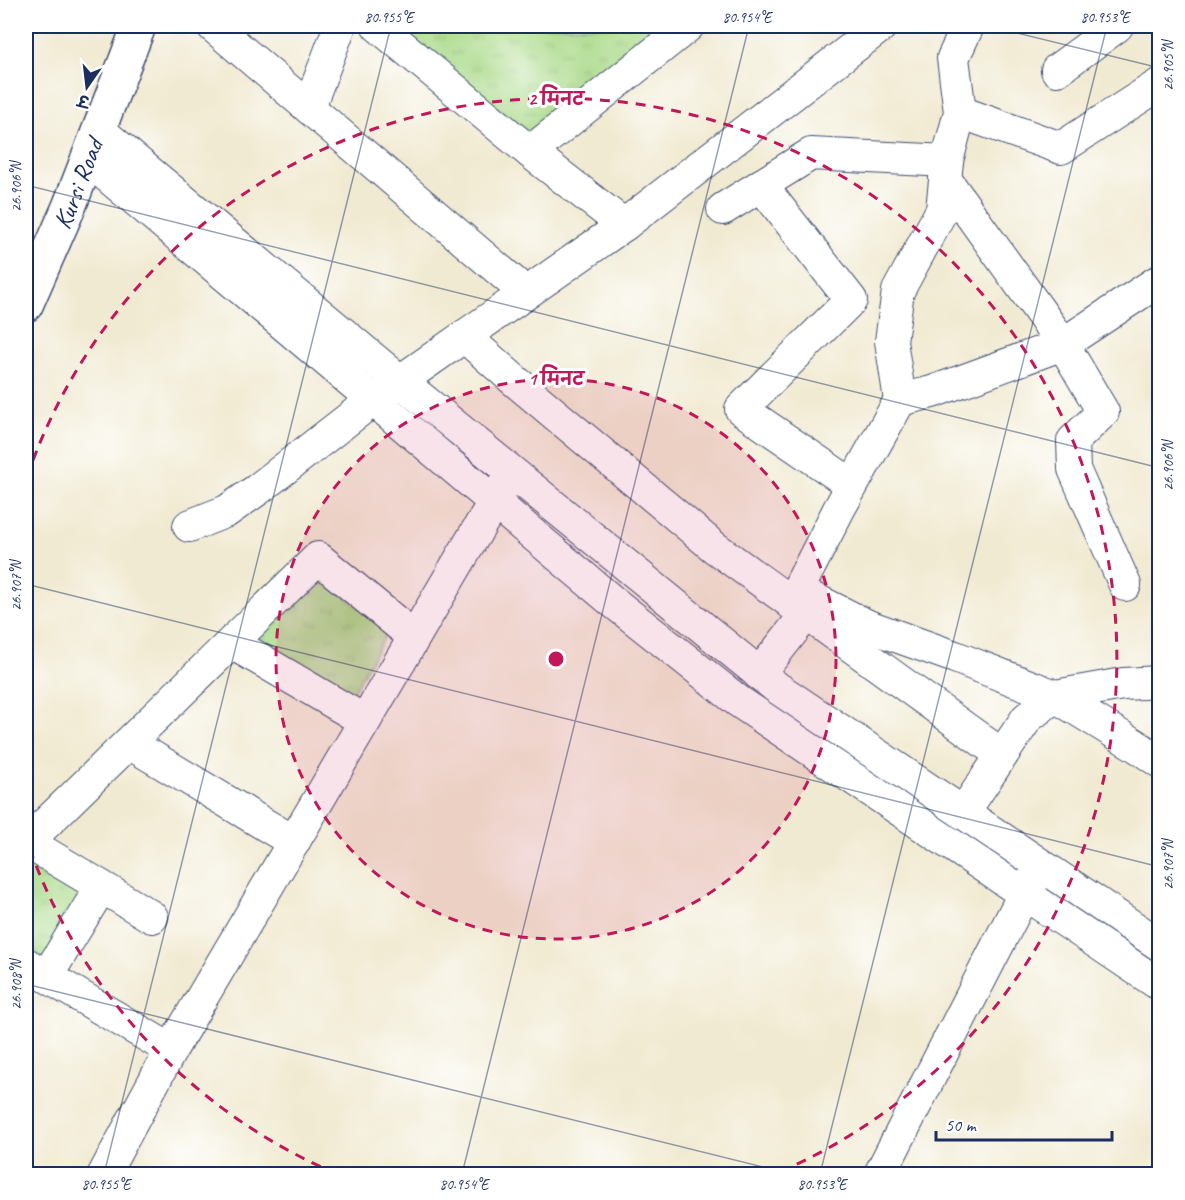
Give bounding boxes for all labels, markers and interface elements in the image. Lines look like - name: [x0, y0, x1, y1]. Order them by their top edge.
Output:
- text: 80.955°E: [365, 8, 416, 27]
- text: 80.954°E: [723, 8, 774, 27]
- text: 80.953°E: [1081, 8, 1132, 27]
- text: 26.905°N: [1159, 38, 1178, 91]
- north arrow: [57, 57, 117, 117]
- text: 2 मिनट: [528, 84, 586, 110]
- text: उ: [75, 89, 93, 112]
- street label: Kursi Road: [45, 130, 112, 234]
- text: 26.906°N: [7, 159, 26, 212]
- text: 1 मिनट: [528, 364, 586, 390]
- text: 26.906°N: [1159, 438, 1178, 491]
- text: 26.907°N: [7, 558, 26, 611]
- centre of rings: [546, 649, 566, 669]
- text: 26.907°N: [1159, 837, 1178, 890]
- text: 26.908°N: [7, 957, 26, 1010]
- scale bar: [936, 1104, 1112, 1142]
- text: 50 m: [945, 1114, 978, 1136]
- text: 80.955°E: [82, 1175, 133, 1194]
- text: 80.954°E: [440, 1175, 491, 1194]
- text: 80.953°E: [798, 1175, 849, 1194]

